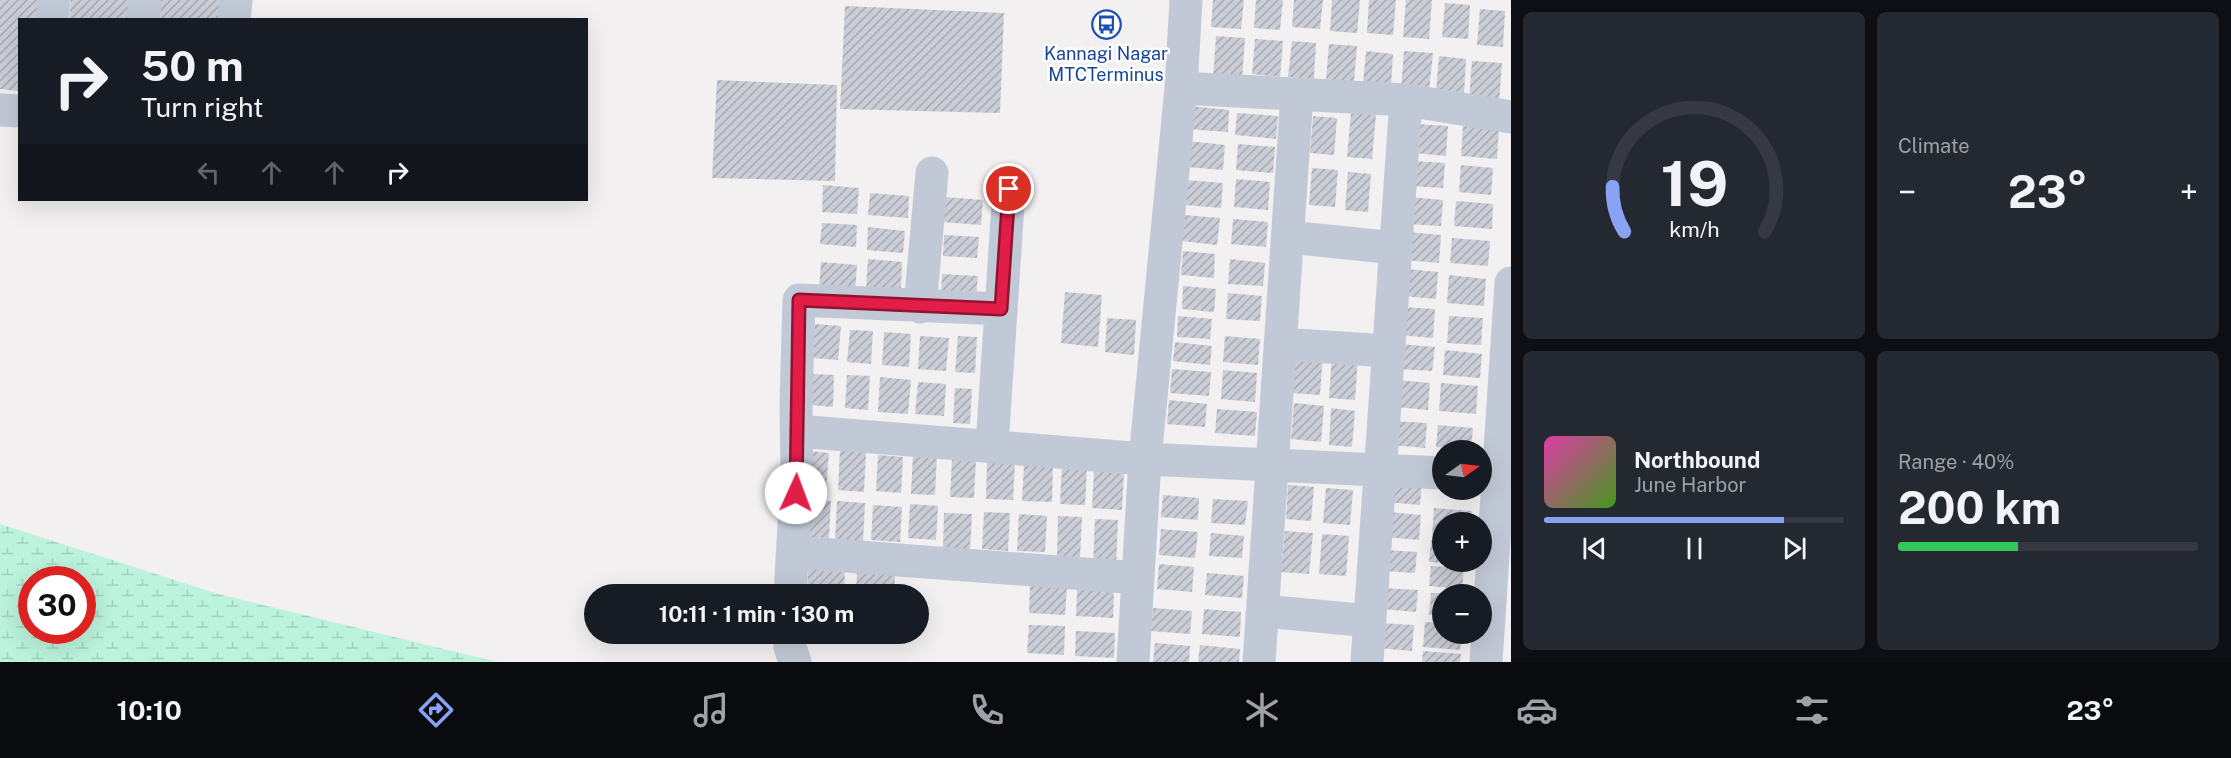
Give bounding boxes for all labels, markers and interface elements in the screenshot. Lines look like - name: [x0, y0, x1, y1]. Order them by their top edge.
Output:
- bus stop icon: Kannagi Nagar MTCTerminus: [1090, 8, 1122, 40]
- text: 50 m: [141, 41, 244, 90]
- icon: right: [42, 42, 120, 120]
- place label: Kannagi Nagar MTCTerminus: [1044, 43, 1168, 85]
- text: Turn right: [141, 91, 264, 123]
- text: Climate: [1898, 134, 1970, 158]
- text: 19: [1660, 147, 1728, 220]
- icon: left: [192, 156, 225, 189]
- icon: ahead: [255, 156, 288, 189]
- icon: ahead: [318, 156, 351, 189]
- icon: right: [381, 156, 414, 189]
- pin: [983, 163, 1034, 214]
- text: 23°: [2008, 165, 2088, 218]
- icon: arrive: [992, 172, 1025, 205]
- text: −: [1898, 173, 1916, 211]
- text: +: [2180, 173, 2198, 211]
- text: km/h: [1669, 218, 1719, 243]
- north arrow: [1432, 440, 1492, 500]
- map controls: [1432, 440, 1492, 644]
- text: Northbound: [1634, 447, 1760, 473]
- text: Range · 40%: [1898, 450, 2014, 474]
- position arrow: [764, 461, 828, 525]
- text: June Harbor: [1634, 473, 1746, 497]
- text: 200 km: [1898, 481, 2061, 534]
- button: +: [1432, 512, 1492, 572]
- icon: previous: [1578, 532, 1611, 565]
- icon: pause: [1678, 532, 1711, 565]
- icon: next: [1778, 532, 1811, 565]
- speed limit sign: 30: [18, 566, 96, 644]
- button: −: [1432, 584, 1492, 644]
- text: 10:11 · 1 min · 130 m: [659, 601, 854, 627]
- icon: directions: [415, 689, 457, 731]
- icon: music: [690, 689, 732, 731]
- icon: phone: [966, 689, 1008, 731]
- icon: climate: [1241, 689, 1283, 731]
- icon: car: [1516, 689, 1558, 731]
- icon: filters: [1791, 689, 1833, 731]
- text: 10:10: [117, 694, 182, 726]
- text: 23°: [2066, 694, 2114, 726]

